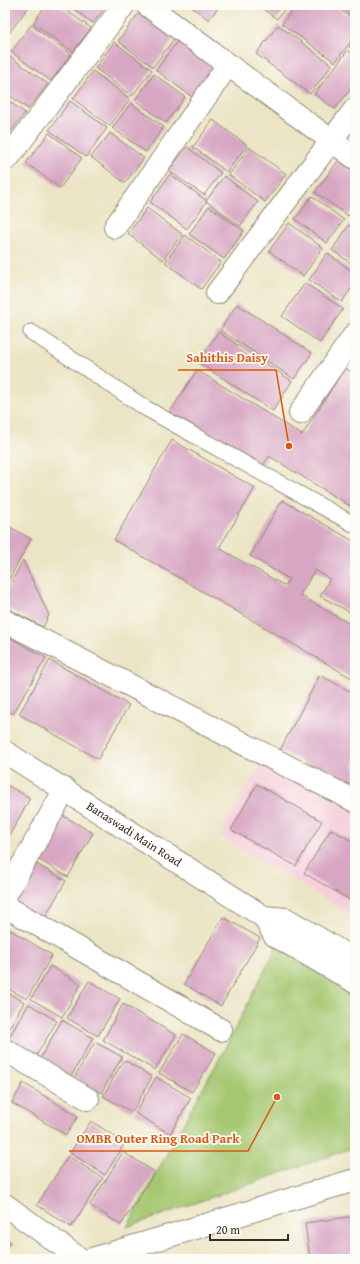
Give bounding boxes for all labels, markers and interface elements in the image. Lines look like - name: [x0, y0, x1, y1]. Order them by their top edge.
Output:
- callout: Sahithis Daisy: [178, 345, 276, 370]
- text: Sahithis Daisy: [186, 348, 268, 367]
- street label: Banaswadi Main Road: [84, 797, 186, 871]
- callout: OMBR Outer Ring Road Park: [69, 1126, 248, 1151]
- text: OMBR Outer Ring Road Park: [76, 1129, 240, 1148]
- scale bar: [210, 1216, 288, 1242]
- text: 20 m: [216, 1221, 240, 1238]

